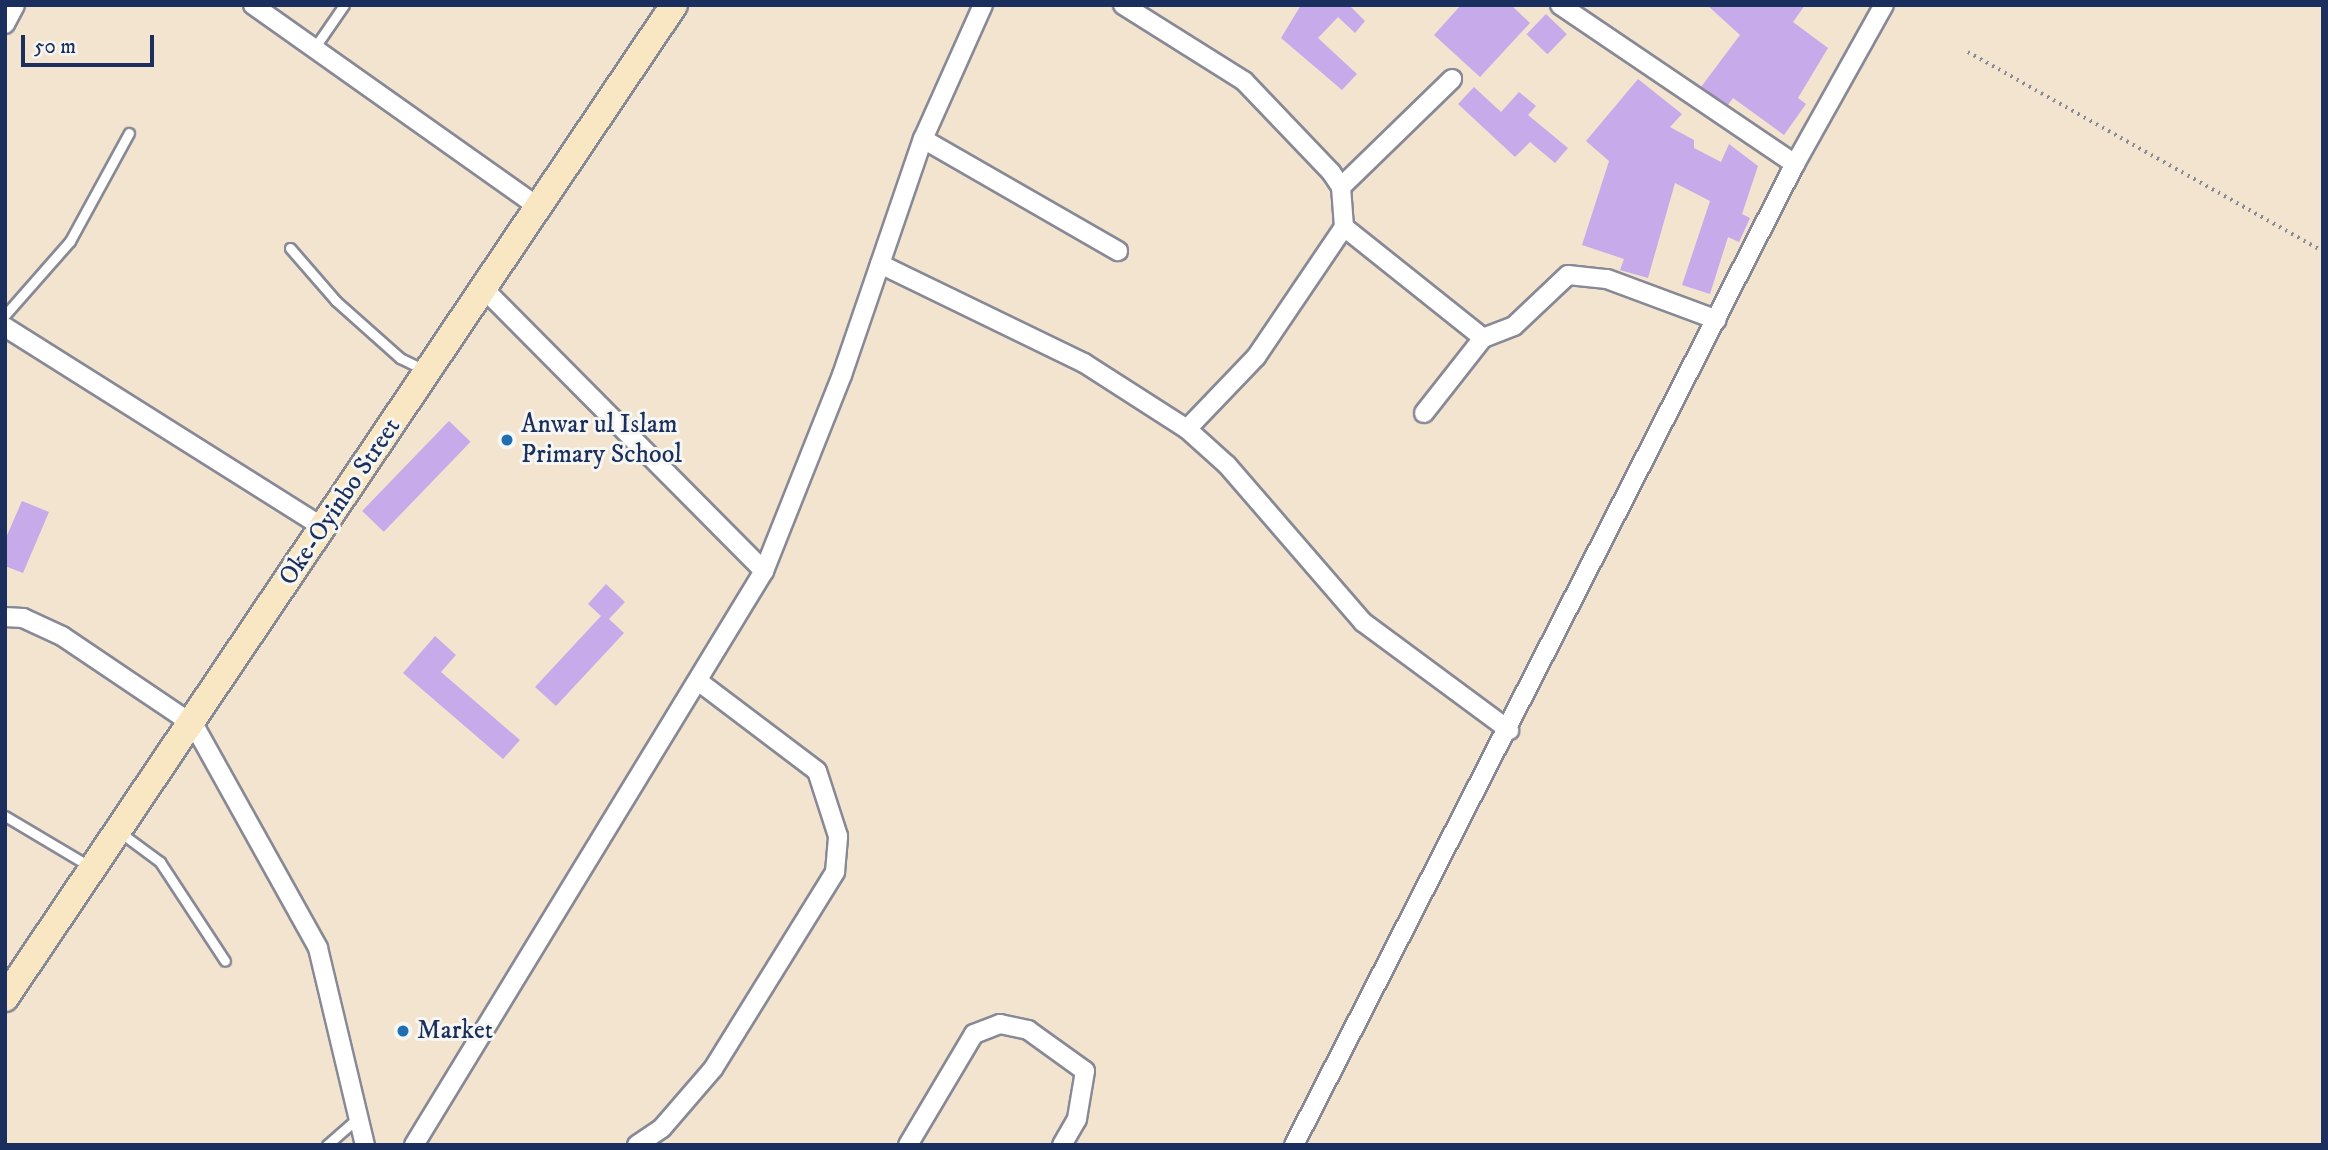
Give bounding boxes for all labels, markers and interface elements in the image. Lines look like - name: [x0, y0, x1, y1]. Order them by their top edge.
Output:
- scale bar: [24, 21, 158, 65]
- text: 50 m: [34, 34, 76, 60]
- place label: Anwar ul Islam Primary School: [521, 409, 682, 471]
- street label: Oke-Oyinbo Street: [272, 412, 408, 592]
- marker: Anwar ul Islam Primary School: [499, 432, 515, 448]
- place label: Market: [417, 1015, 493, 1047]
- marker: Market: [395, 1023, 411, 1039]

